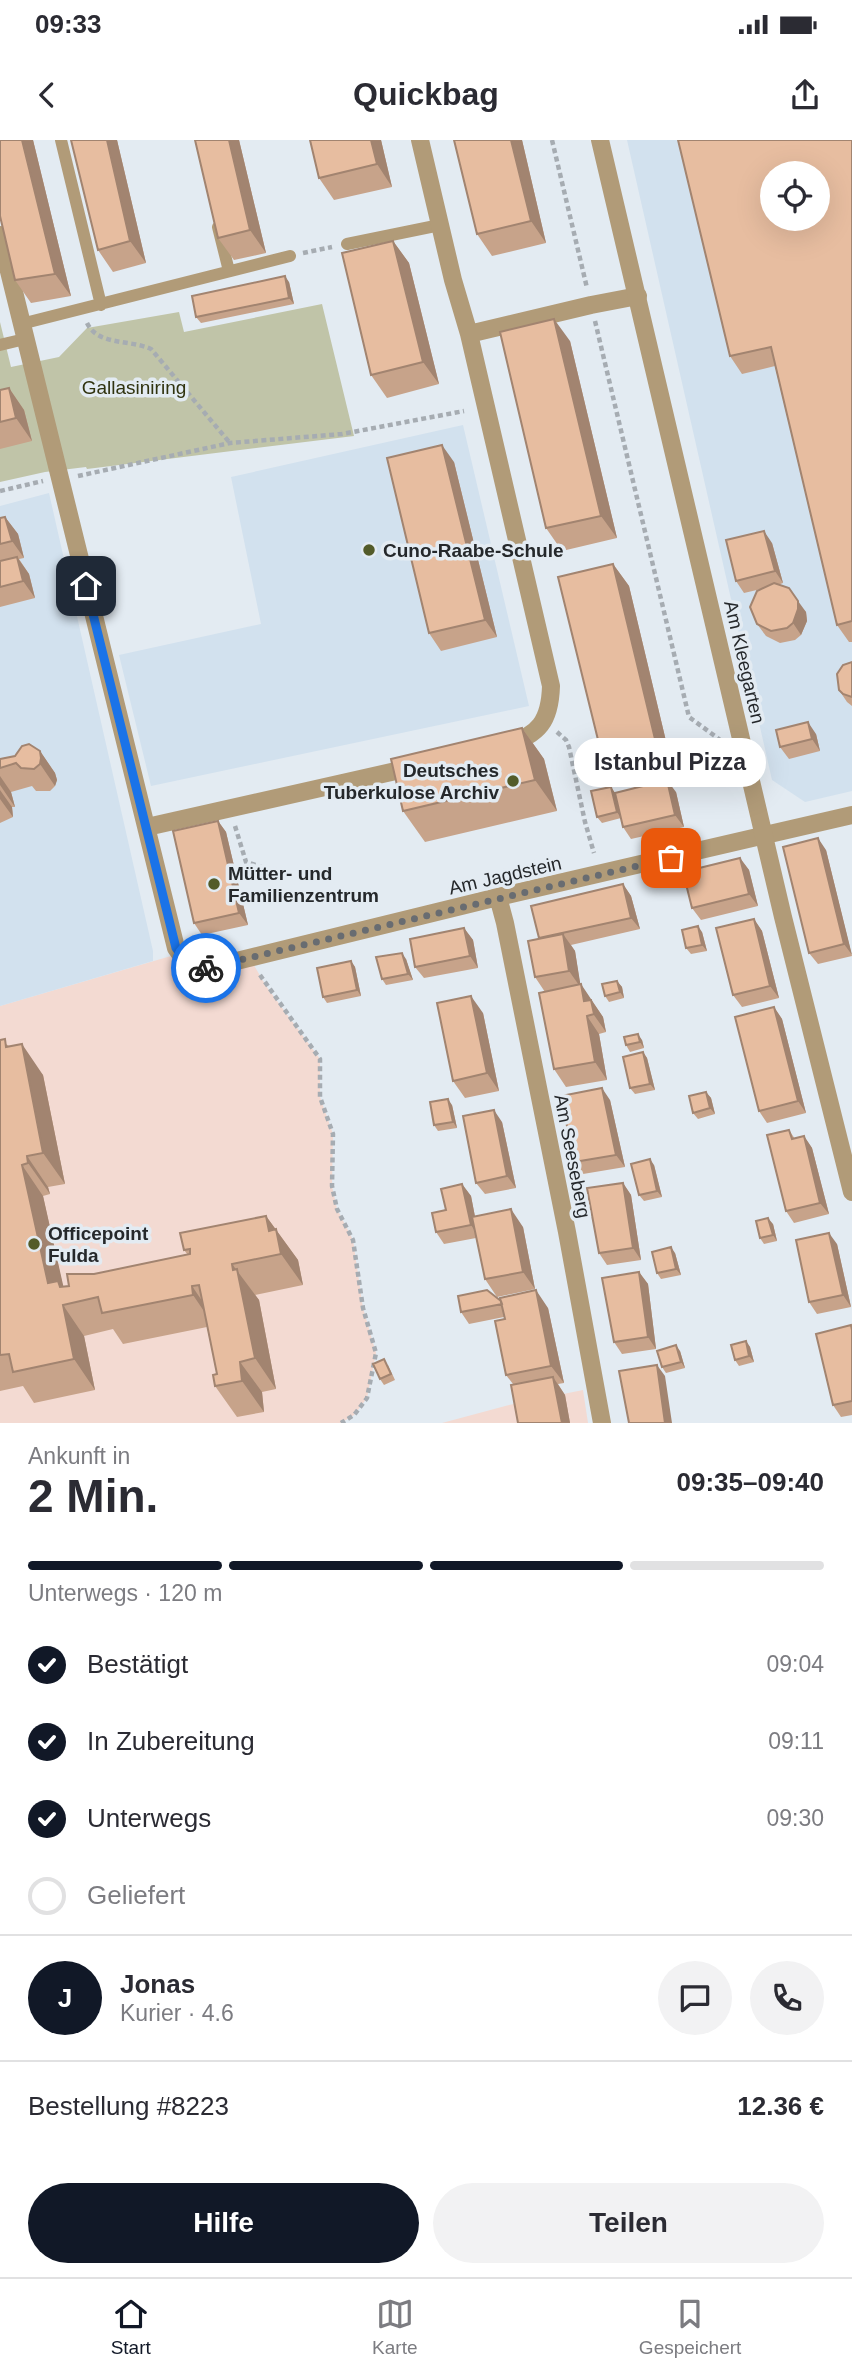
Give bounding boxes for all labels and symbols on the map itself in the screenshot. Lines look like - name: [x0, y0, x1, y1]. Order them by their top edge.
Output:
- park label: Gallasiniring: [82, 377, 186, 398]
- place label: Cuno-Raabe-Schule: [383, 540, 564, 561]
- marker: Cuno-Raabe-Schule: [361, 542, 377, 558]
- pin: [56, 556, 116, 616]
- street label: Am Kleegarten: [720, 599, 769, 726]
- callout: Istanbul Pizza: [575, 739, 767, 788]
- place label: Deutsches Tuberkulose Archiv: [324, 760, 499, 803]
- marker: Deutsches Tuberkulose Archiv: [505, 773, 521, 789]
- pin: [641, 828, 701, 888]
- street label: Am Jagdstein: [447, 852, 564, 899]
- place label: Mütter- und Familienzentrum: [228, 863, 379, 906]
- marker: Mütter- und Familienzentrum: [206, 876, 222, 892]
- courier: [171, 933, 241, 1003]
- street label: Am Seeseberg: [550, 1092, 595, 1220]
- place label: Officepoint Fulda: [48, 1223, 149, 1266]
- marker: Officepoint Fulda: [26, 1236, 42, 1252]

